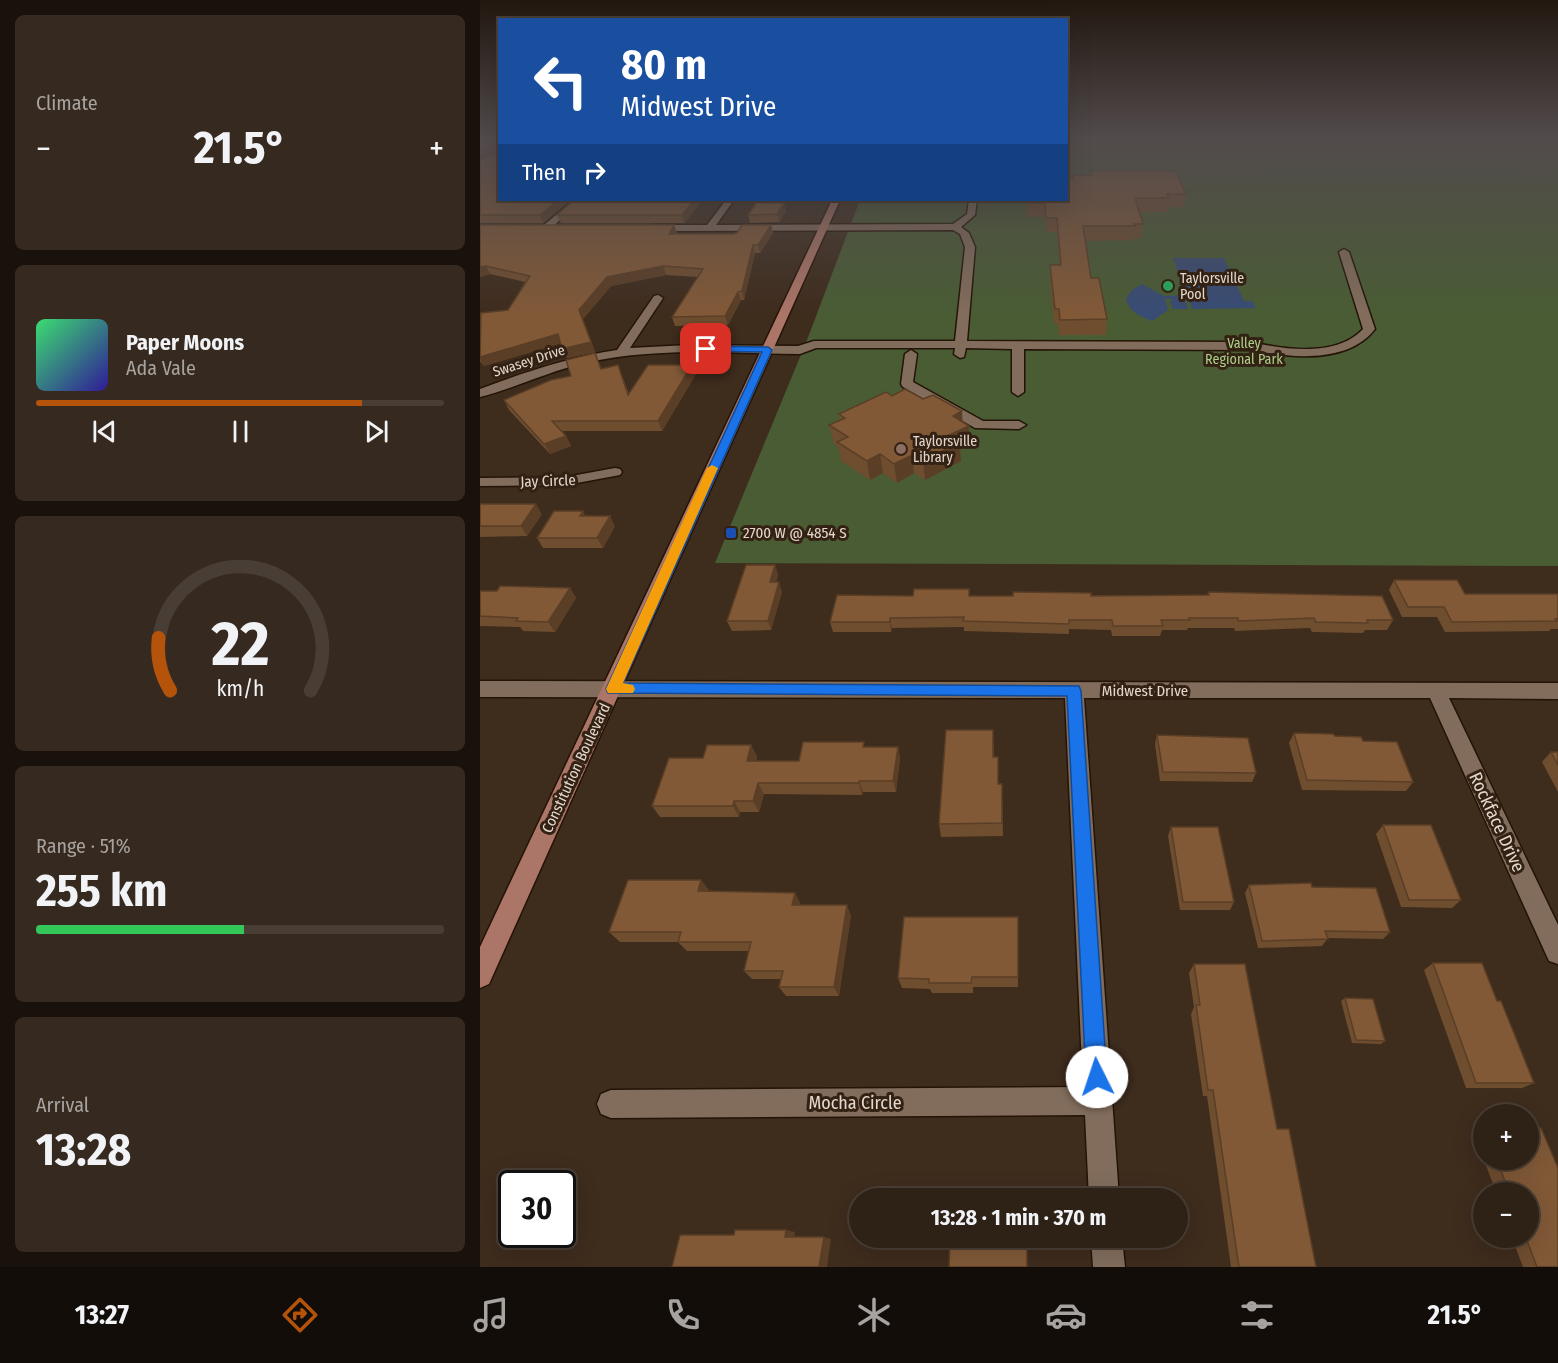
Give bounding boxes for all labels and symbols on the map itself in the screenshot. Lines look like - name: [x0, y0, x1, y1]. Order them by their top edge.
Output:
- place label: Taylorsville Pool: [1180, 270, 1244, 303]
- marker: Taylorsville Pool: [1161, 279, 1175, 293]
- pin: [680, 323, 731, 374]
- park label: Valley Regional Park: [1205, 335, 1283, 368]
- street label: Swasey Drive: [491, 341, 567, 381]
- place label: Taylorsville Library: [913, 433, 977, 466]
- marker: Taylorsville Library: [894, 442, 908, 456]
- street label: Jay Circle: [520, 471, 576, 491]
- place label: 2700 W @ 4854 S: [743, 524, 847, 542]
- marker: 2700 W @ 4854 S: [724, 526, 738, 540]
- street label: Midwest Drive: [1102, 682, 1188, 700]
- street label: Constitution Boulevard: [538, 700, 614, 836]
- street label: Rockface Drive: [1464, 769, 1530, 876]
- position arrow: [1065, 1045, 1129, 1109]
- street label: Mocha Circle: [808, 1092, 902, 1114]
- speed limit sign: 30: [498, 1170, 576, 1248]

